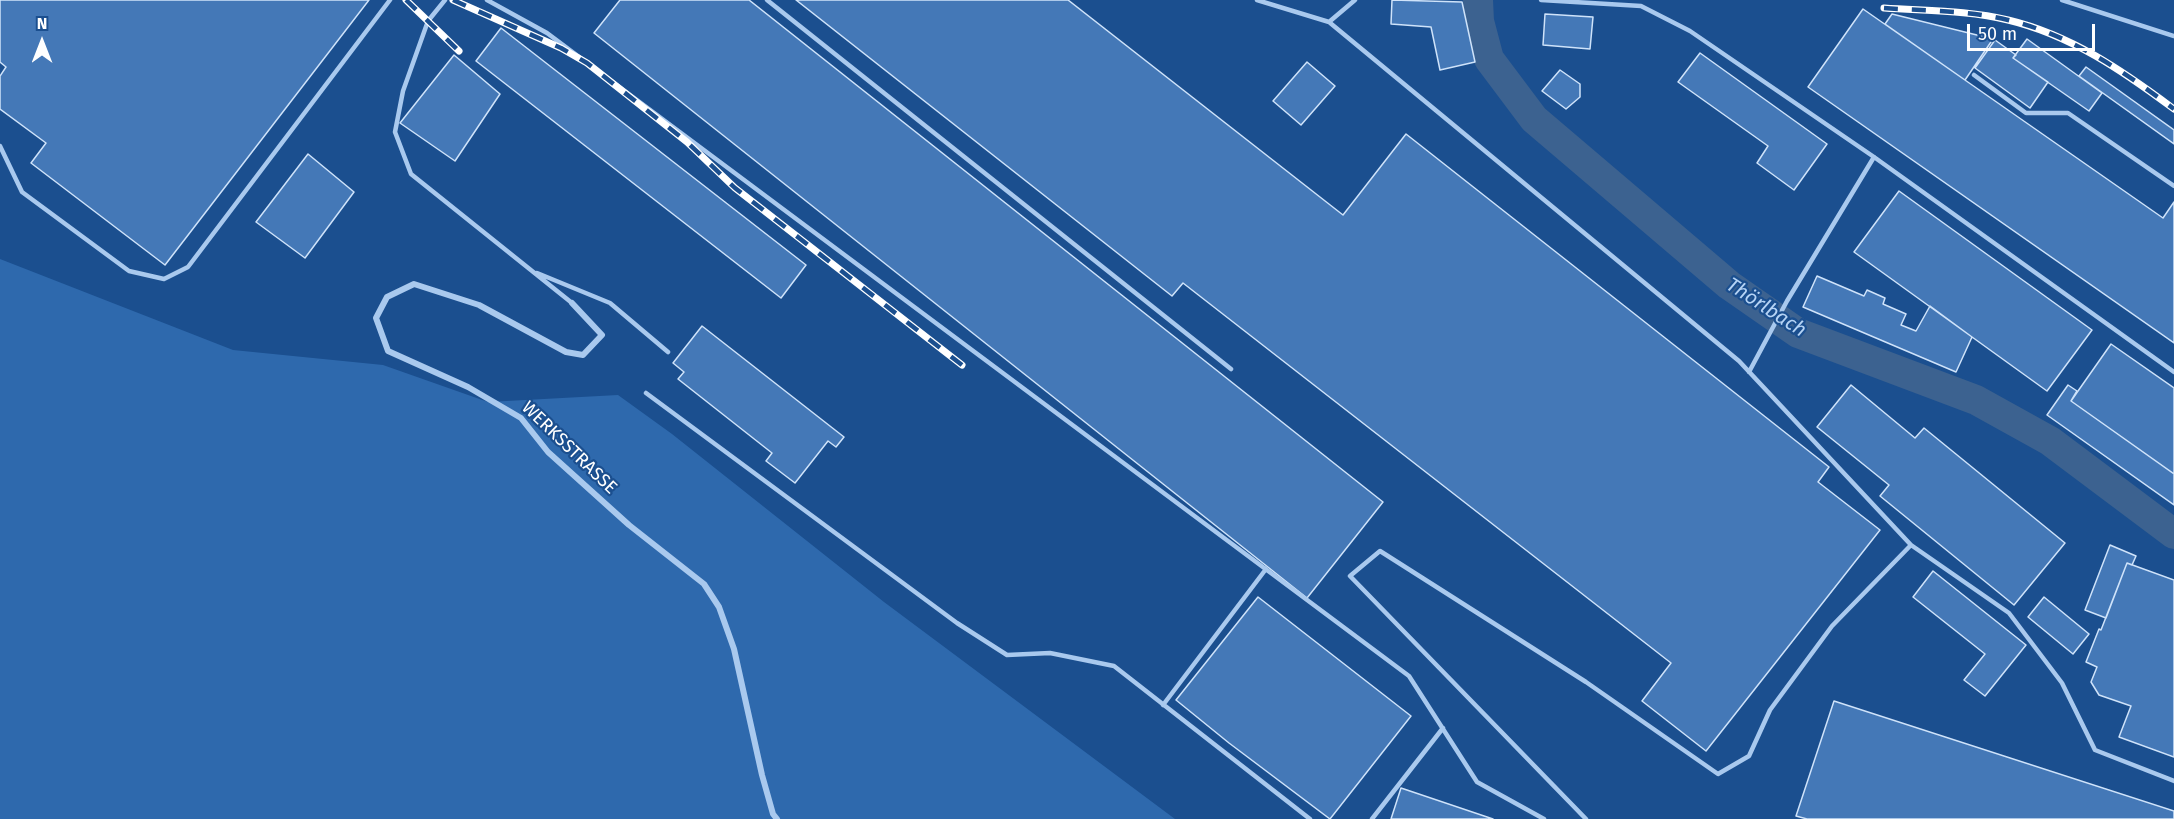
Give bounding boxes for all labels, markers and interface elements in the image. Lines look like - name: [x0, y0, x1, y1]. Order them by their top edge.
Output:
- north arrow: [12, 12, 72, 72]
- scale bar: [1970, 12, 2098, 50]
- text: N: [37, 14, 47, 33]
- text: 50 m: [1978, 23, 2017, 45]
- water label: Thörlbach: [1721, 273, 1811, 343]
- street label: WERKSSTRASSE: [517, 397, 621, 499]

